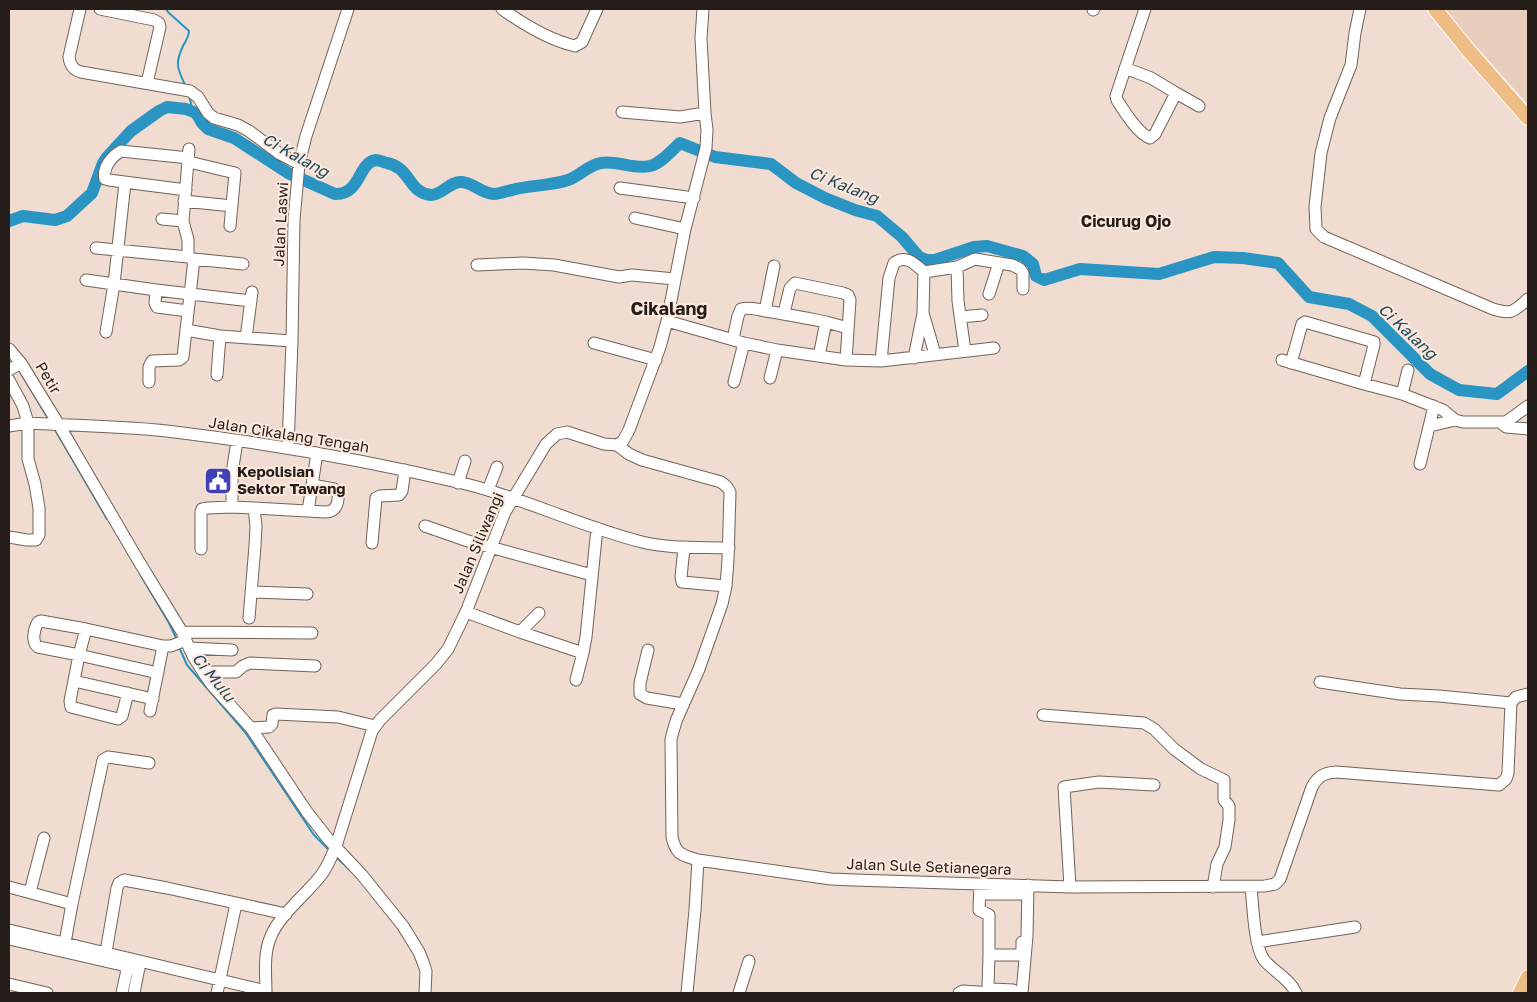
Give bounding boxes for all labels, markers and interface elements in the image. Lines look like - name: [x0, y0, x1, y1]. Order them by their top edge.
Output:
- water label: Ci Kalang: [259, 129, 334, 182]
- water label: Ci Kalang: [806, 162, 883, 208]
- street label: Jalan Laswi: [269, 181, 291, 267]
- district label: Cicurug Ojo: [1081, 211, 1172, 231]
- district label: Cikalang: [631, 297, 707, 319]
- water label: Ci Kalang: [1375, 299, 1442, 364]
- street label: Petir: [32, 358, 65, 397]
- street label: Jalan Cikalang Tengah: [208, 412, 371, 456]
- place label: Kepolisian Sektor Tawang: [237, 462, 346, 497]
- public building icon: Kepolisian Sektor Tawang: [203, 466, 233, 496]
- street label: Jalan Siliwangi: [448, 489, 507, 596]
- water label: Ci Mulu: [188, 648, 241, 707]
- street label: Jalan Sule Setianegara: [846, 854, 1012, 878]

